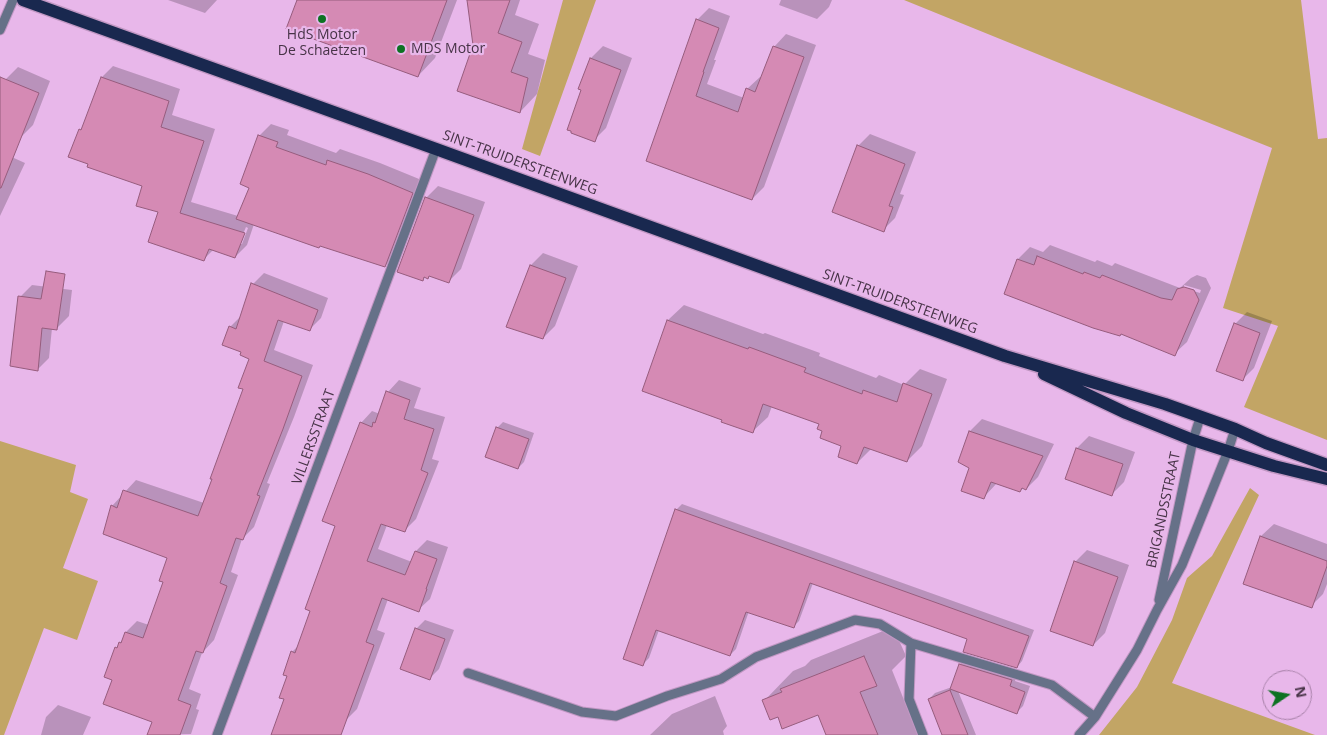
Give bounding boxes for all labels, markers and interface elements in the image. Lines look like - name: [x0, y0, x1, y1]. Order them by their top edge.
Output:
- marker: HdS Motor De Schaetzen: [316, 13, 328, 25]
- place label: HdS Motor De Schaetzen: [278, 27, 366, 59]
- place label: MDS Motor: [411, 41, 485, 57]
- marker: MDS Motor: [395, 43, 407, 55]
- street label: SINT-TRUIDERSTEENWEG: [440, 127, 600, 199]
- street label: SINT-TRUIDERSTEENWEG: [820, 266, 980, 338]
- street label: VILLERSSTRAAT: [289, 387, 339, 487]
- street label: BRIGANDSSTRAAT: [1143, 450, 1185, 570]
- north arrow: [1262, 670, 1312, 720]
- text: N: [1291, 684, 1312, 700]

